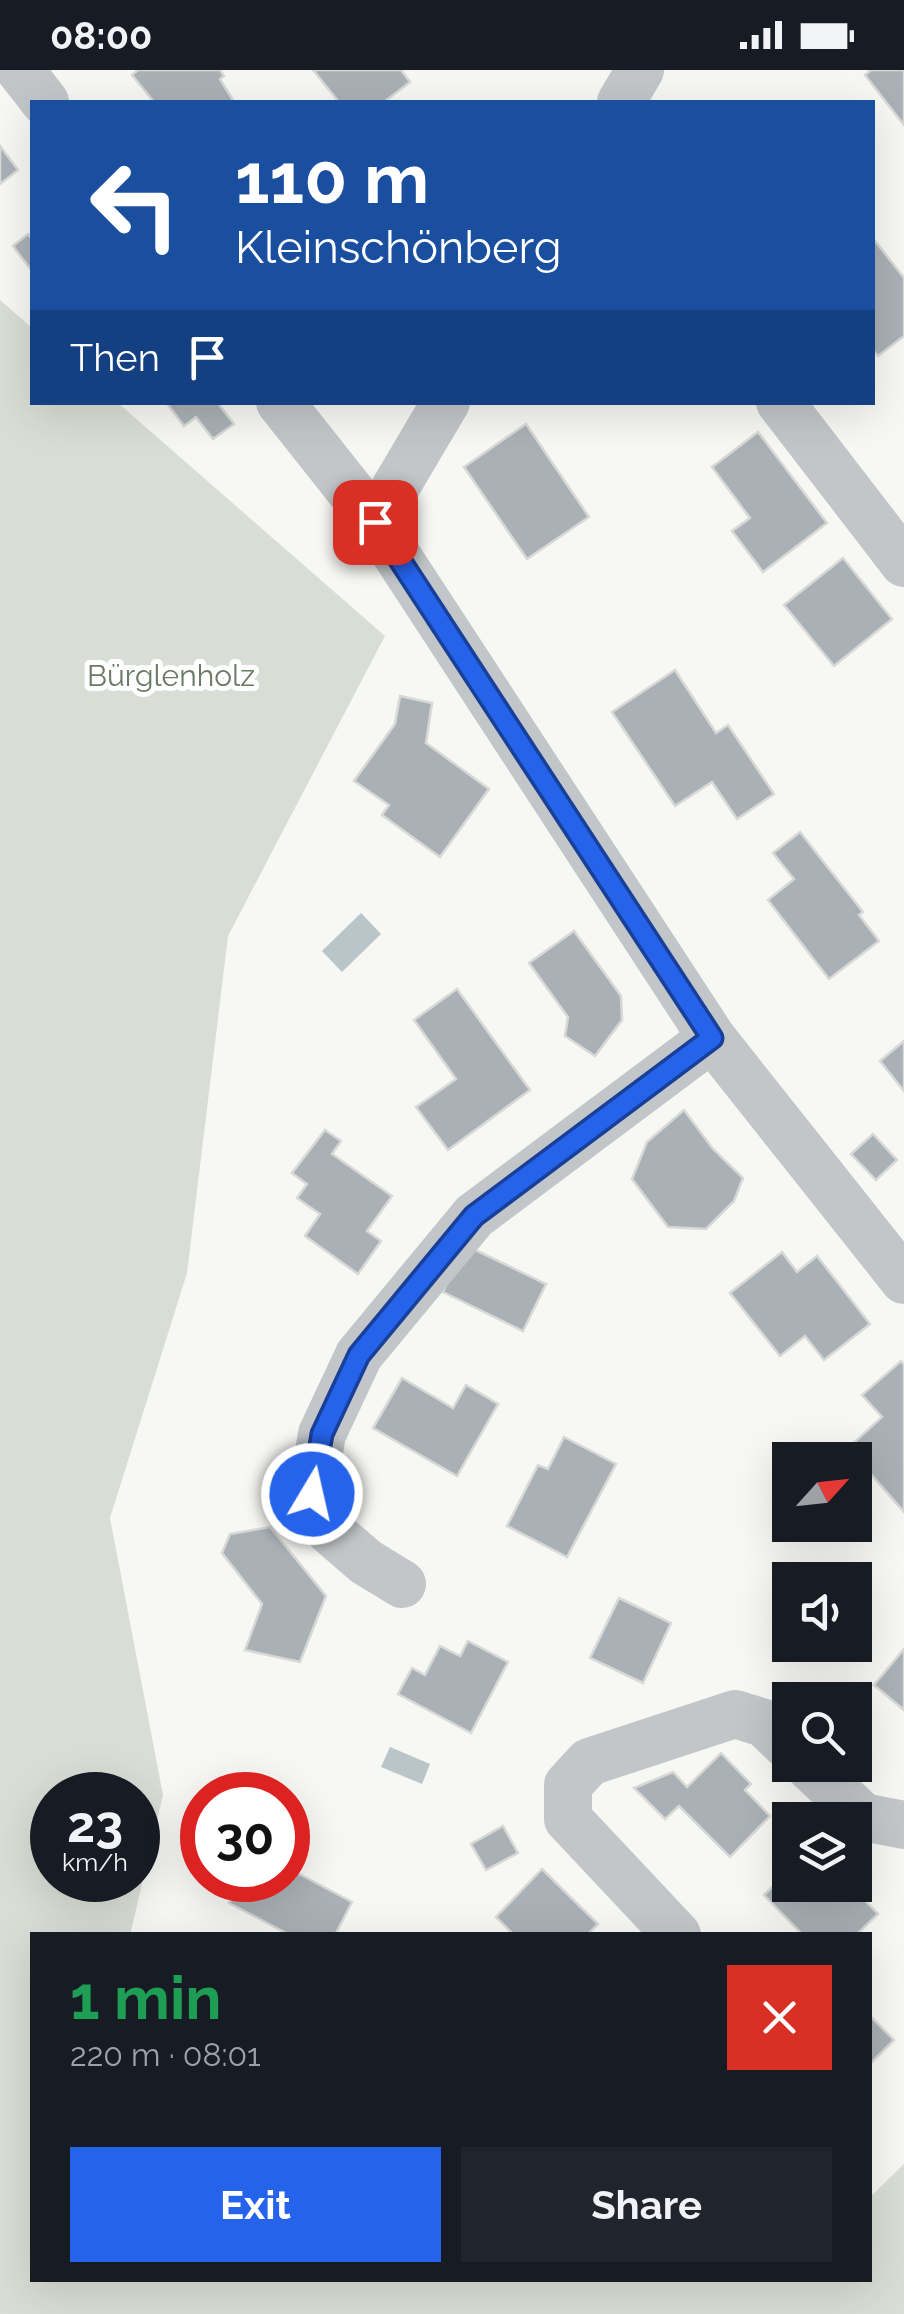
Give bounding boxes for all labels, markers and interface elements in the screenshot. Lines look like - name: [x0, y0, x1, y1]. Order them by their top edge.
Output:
- text: 08:00: [50, 13, 152, 58]
- text: 110 m: [235, 137, 429, 219]
- icon: left: [70, 140, 200, 270]
- text: Kleinschönberg: [235, 221, 561, 274]
- icon: arrive: [180, 330, 235, 385]
- text: Then: [70, 335, 160, 380]
- pin: [333, 480, 418, 565]
- icon: arrive: [348, 495, 403, 550]
- park label: Bürglenholz: [87, 658, 255, 693]
- position arrow: [260, 1442, 364, 1546]
- north arrow: [772, 1442, 872, 1542]
- map controls: [772, 1442, 872, 1902]
- button: sound: [772, 1562, 872, 1662]
- button: search: [772, 1682, 872, 1782]
- speed limit sign: 30: [180, 1772, 310, 1902]
- text: 23: [67, 1795, 123, 1854]
- button: layers: [772, 1802, 872, 1902]
- text: km/h: [62, 1847, 128, 1877]
- text: 1 min: [70, 1963, 221, 2033]
- button: close: [727, 1965, 832, 2070]
- text: 220 m · 08:01: [70, 2036, 261, 2073]
- button: Exit: [70, 2147, 441, 2262]
- button: Share: [461, 2147, 832, 2262]

